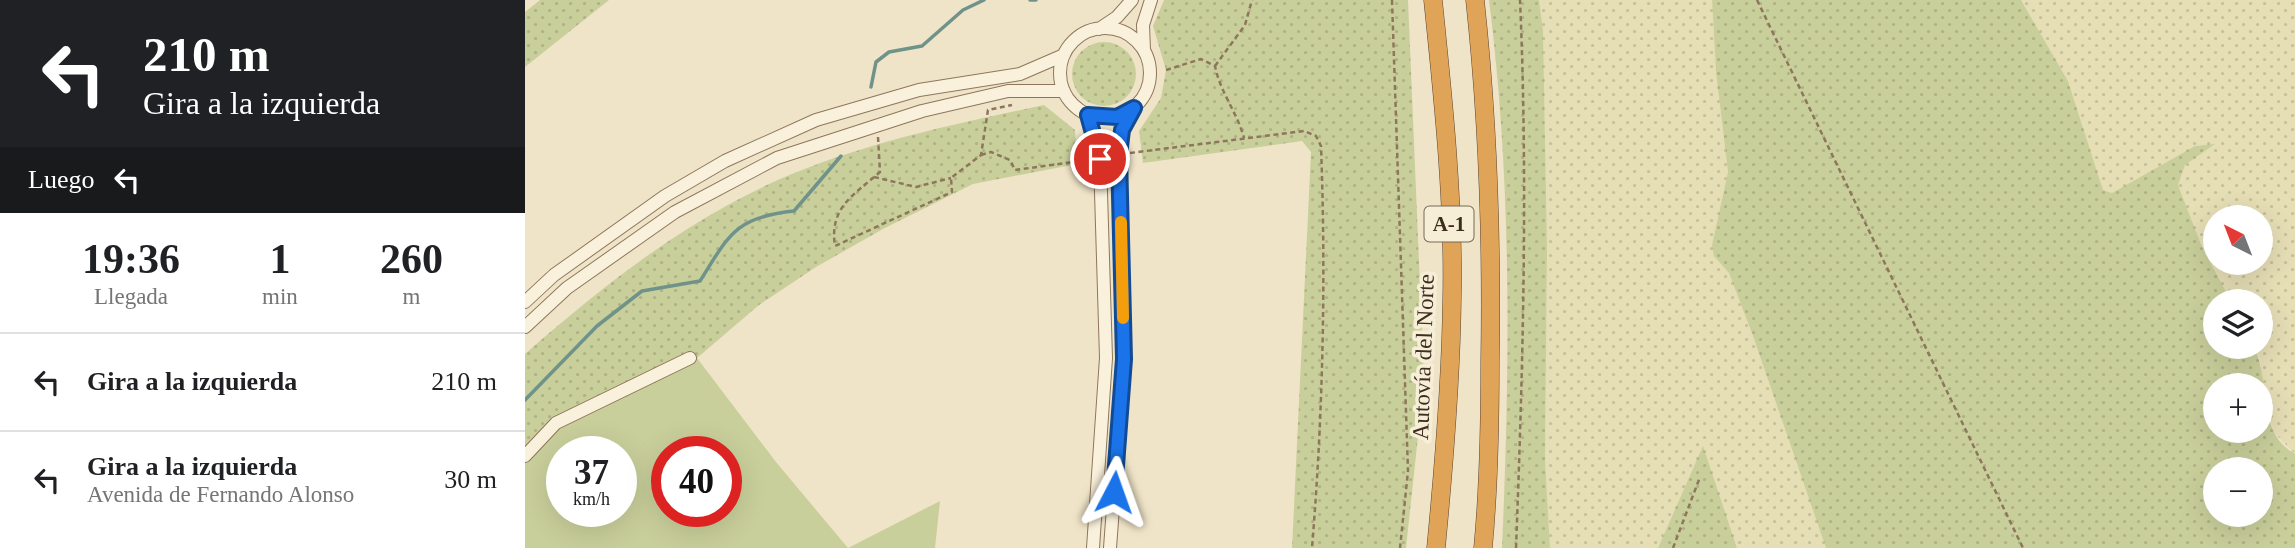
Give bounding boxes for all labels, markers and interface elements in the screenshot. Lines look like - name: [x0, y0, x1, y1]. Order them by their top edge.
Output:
- text: 210 m: [143, 27, 270, 82]
- icon: left: [28, 28, 119, 119]
- text: Gira a la izquierda: [143, 85, 380, 121]
- pin: [1070, 129, 1130, 189]
- icon: arrive: [1081, 140, 1119, 178]
- icon: left: [108, 161, 146, 199]
- text: Luego: [28, 165, 94, 194]
- north arrow: [2203, 205, 2273, 275]
- map controls: [2203, 205, 2273, 527]
- road number: A-1: [1425, 206, 1473, 242]
- text: 19:36: [82, 236, 180, 282]
- text: 1: [269, 236, 290, 282]
- text: 260: [380, 236, 443, 282]
- street label: Autovía del Norte: [1408, 274, 1439, 440]
- text: Llegada: [94, 284, 168, 309]
- text: min: [262, 284, 298, 309]
- text: m: [402, 284, 420, 309]
- button: layers: [2203, 289, 2273, 359]
- icon: left: [28, 363, 66, 401]
- text: Gira a la izquierda: [87, 367, 297, 396]
- text: 210 m: [431, 367, 497, 396]
- button: +: [2203, 373, 2273, 443]
- speed limit sign: 40: [651, 436, 742, 527]
- text: Gira a la izquierda: [87, 452, 297, 481]
- text: 37: [574, 453, 609, 492]
- position arrow: [1077, 455, 1151, 529]
- button: −: [2203, 457, 2273, 527]
- icon: left: [28, 461, 66, 499]
- text: 30 m: [444, 465, 497, 494]
- text: Avenida de Fernando Alonso: [87, 482, 354, 507]
- text: km/h: [573, 489, 610, 509]

